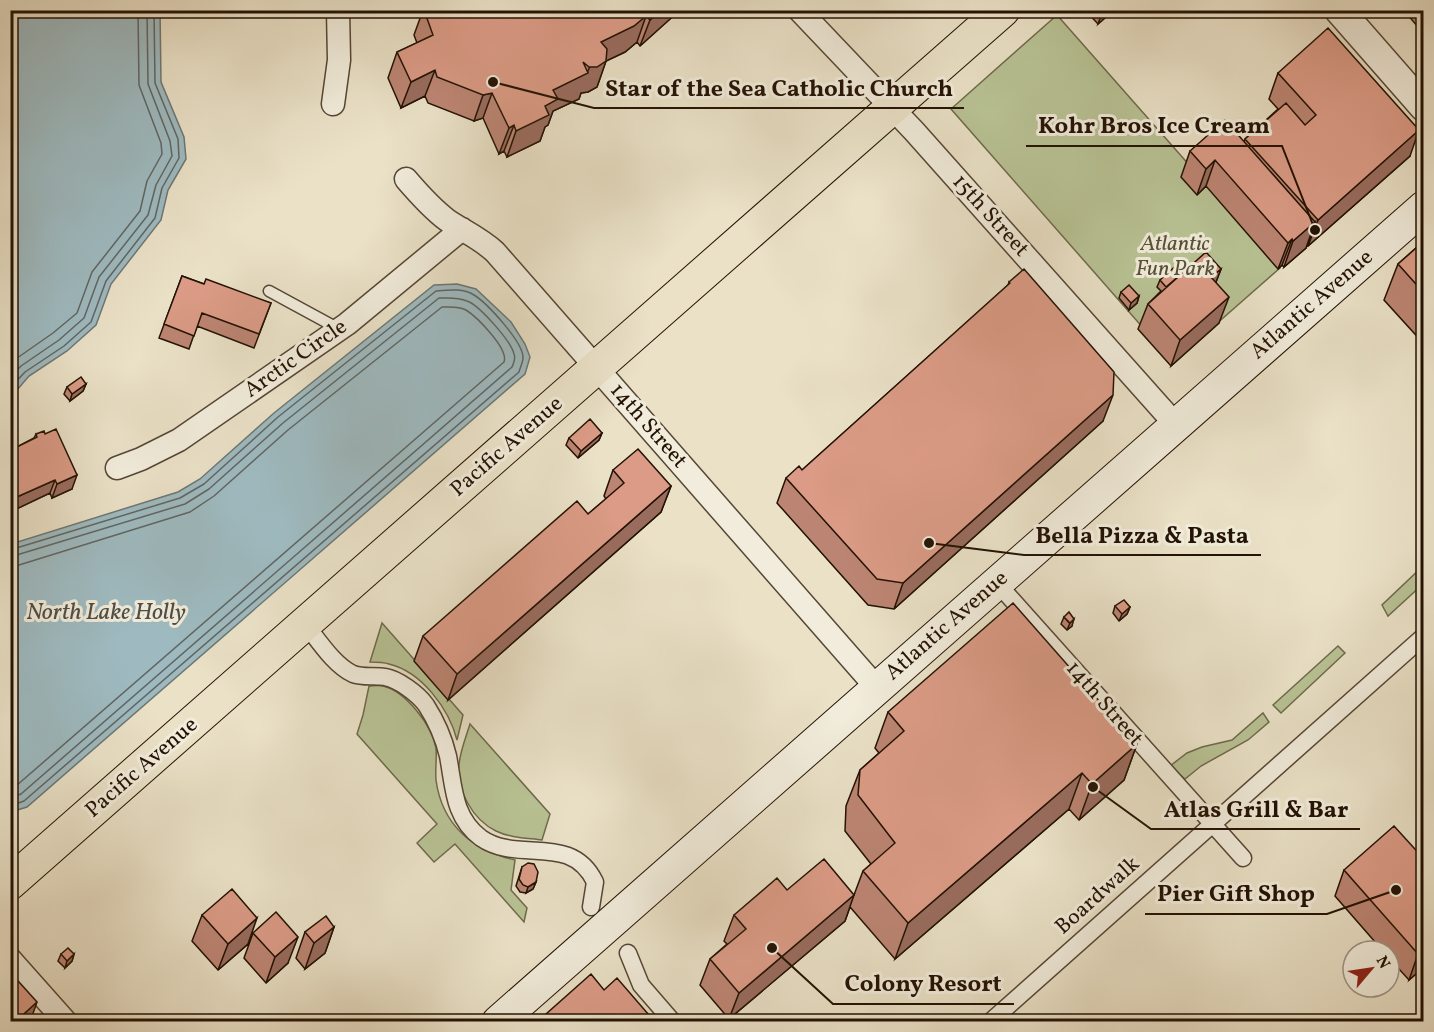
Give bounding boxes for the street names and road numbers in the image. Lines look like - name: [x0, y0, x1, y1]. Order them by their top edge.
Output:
- street label: 15th Street: [944, 168, 1036, 264]
- street label: Atlantic Avenue: [1244, 243, 1380, 367]
- street label: Arctic Circle: [238, 312, 354, 406]
- street label: 14th Street: [602, 376, 694, 476]
- street label: Pacific Avenue: [444, 389, 570, 505]
- street label: Atlantic Avenue: [879, 564, 1015, 688]
- street label: 14th Street: [1058, 654, 1150, 754]
- street label: Pacific Avenue: [79, 710, 205, 826]
- street label: Boardwalk: [1049, 849, 1147, 942]

